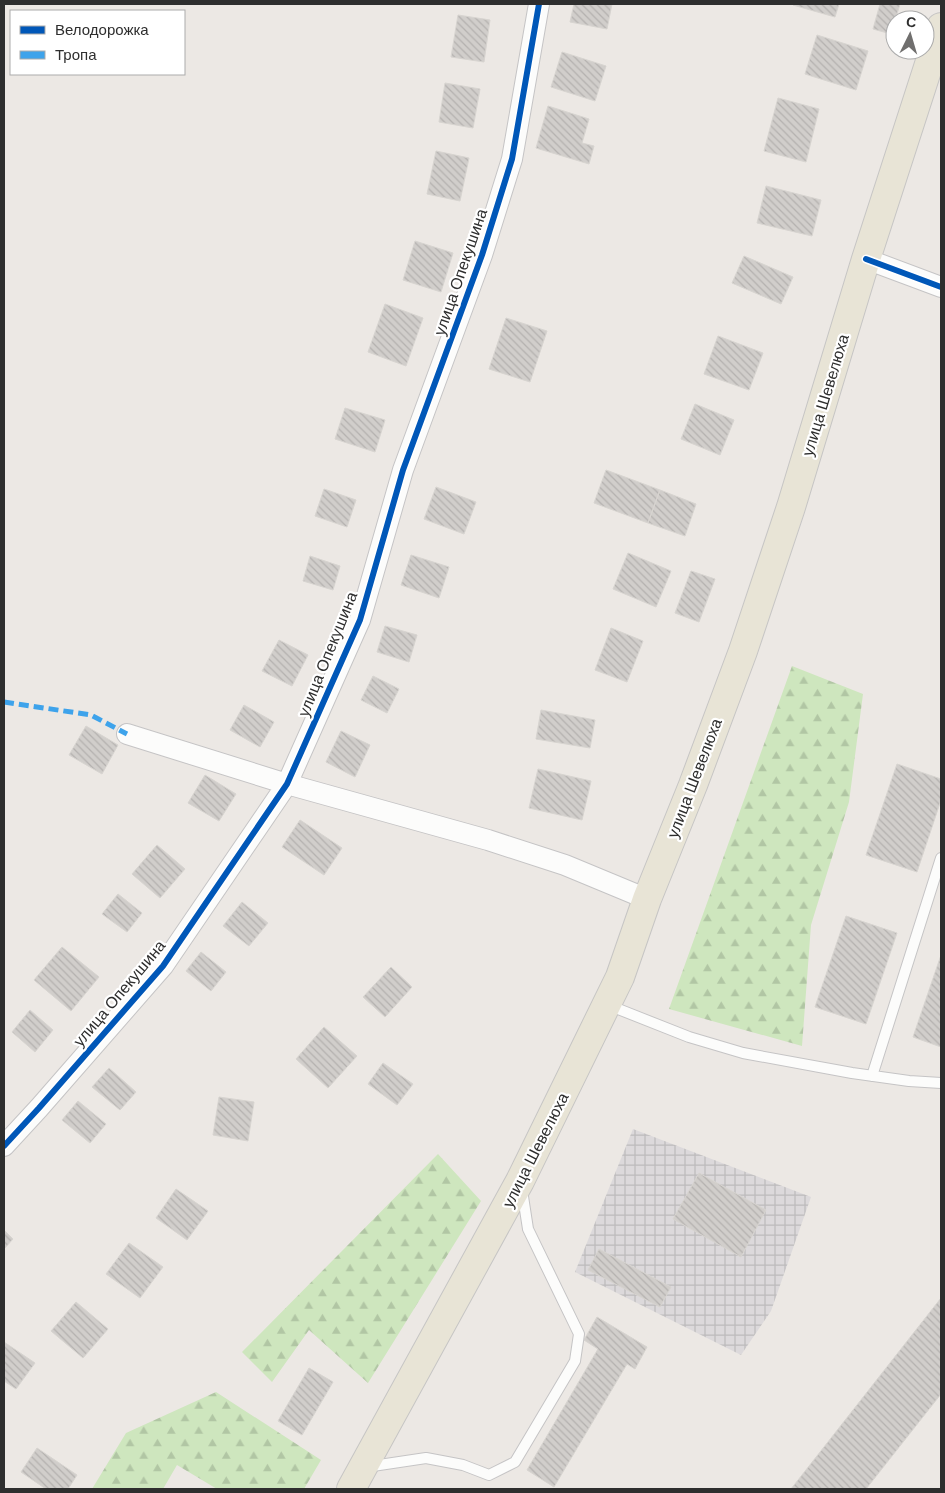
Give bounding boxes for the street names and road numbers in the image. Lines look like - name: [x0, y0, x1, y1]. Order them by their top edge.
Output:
- street label: улица Опекушина: [429, 206, 492, 338]
- street label: улица Шевелюха: [797, 332, 854, 459]
- street label: улица Опекушина: [293, 589, 362, 720]
- street label: улица Шевелюха: [662, 715, 727, 841]
- street label: улица Опекушина: [69, 936, 170, 1051]
- street label: улица Шевелюха: [497, 1089, 574, 1211]

